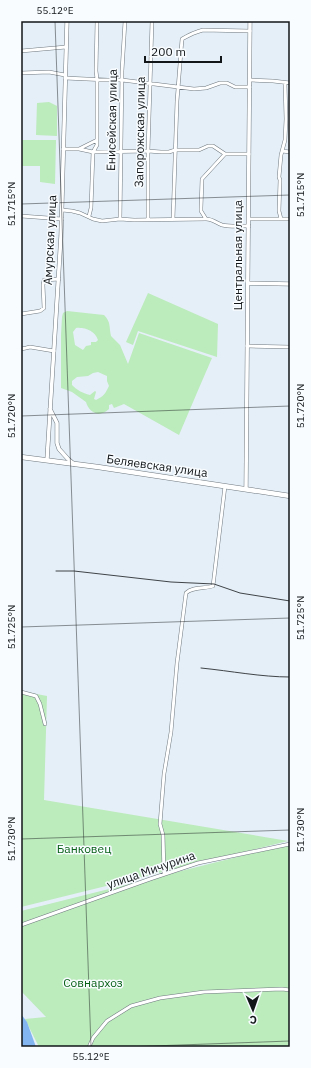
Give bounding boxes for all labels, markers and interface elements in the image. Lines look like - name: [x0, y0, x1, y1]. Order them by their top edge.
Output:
- text: 55.12°E: [36, 4, 74, 17]
- scale bar: [145, 38, 221, 64]
- text: 200 m: [151, 44, 186, 59]
- street label: Енисейская улица: [103, 68, 120, 171]
- street label: Запорожская улица: [131, 76, 148, 188]
- text: 51.715°N: [294, 173, 307, 217]
- text: 51.715°N: [5, 182, 18, 226]
- street label: Амурская улица: [40, 194, 59, 286]
- street label: Центральная улица: [230, 199, 245, 310]
- text: 51.720°N: [294, 384, 307, 428]
- text: 51.720°N: [5, 394, 18, 438]
- street label: Беляевская улица: [105, 451, 209, 480]
- text: 51.725°N: [294, 596, 307, 640]
- text: 51.725°N: [5, 605, 18, 649]
- text: 51.730°N: [294, 808, 307, 852]
- text: 51.730°N: [5, 817, 18, 861]
- park label: Банковец: [57, 841, 111, 856]
- street label: улица Мичурина: [105, 847, 198, 892]
- park label: Совнархоз: [63, 975, 123, 990]
- north arrow: [233, 990, 273, 1030]
- text: С: [250, 1013, 257, 1027]
- text: 55.12°E: [72, 1050, 110, 1063]

